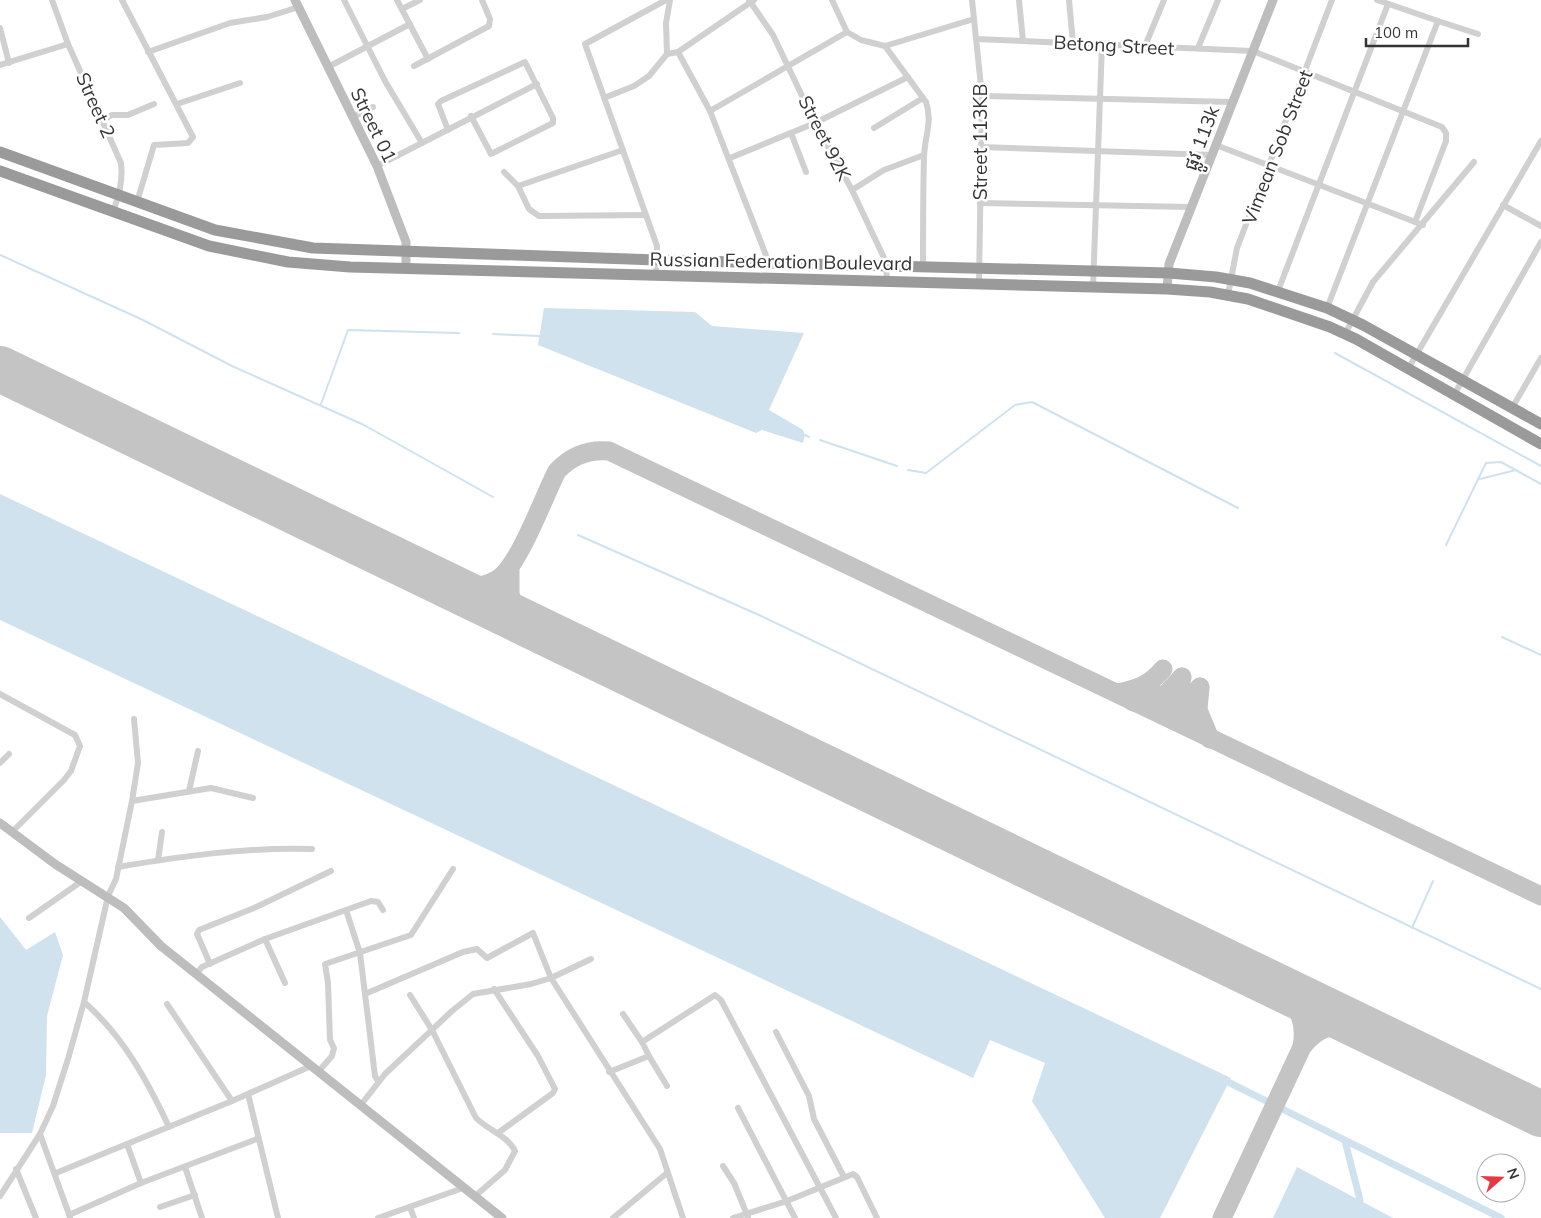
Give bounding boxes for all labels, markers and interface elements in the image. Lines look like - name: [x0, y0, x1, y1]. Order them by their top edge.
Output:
- scale bar: [1366, 15, 1468, 47]
- text: 100 m: [1374, 23, 1418, 42]
- street label: Betong Street: [1053, 30, 1175, 60]
- street label: Vimean Sob Street: [1236, 66, 1318, 228]
- street label: Street 2: [71, 69, 121, 141]
- street label: Street 01: [346, 84, 402, 166]
- street label: Street 113KB: [968, 84, 992, 200]
- street label: Street 92K: [793, 91, 857, 185]
- street label: ផ្លូវ 113k: [1178, 102, 1230, 176]
- street label: Russian Federation Boulevard: [649, 247, 913, 275]
- north arrow: [1476, 1153, 1526, 1203]
- text: N: [1503, 1166, 1523, 1182]

